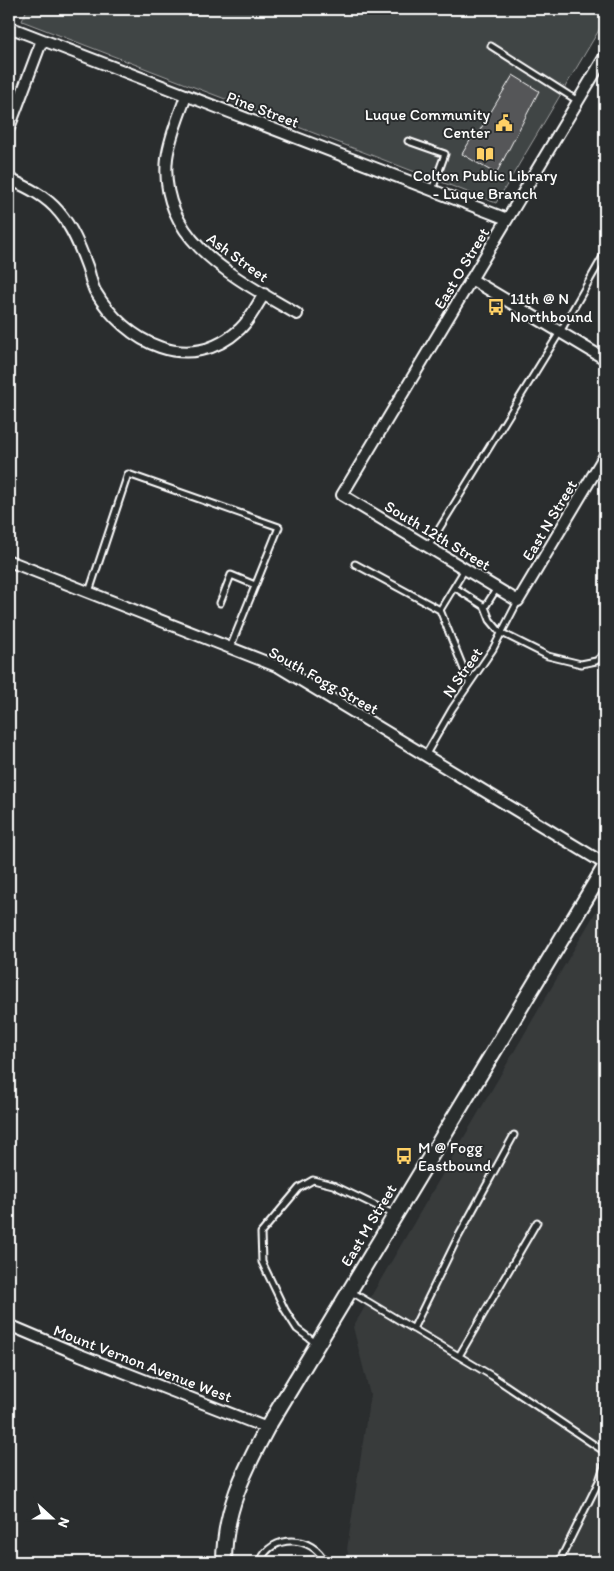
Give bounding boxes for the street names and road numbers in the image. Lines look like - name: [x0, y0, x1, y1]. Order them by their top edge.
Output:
- street label: Pine Street: [224, 87, 302, 132]
- street label: East O Street: [430, 224, 493, 312]
- street label: Ash Street: [203, 229, 272, 286]
- street label: East N Street: [518, 476, 581, 564]
- street label: South 12th Street: [381, 496, 494, 575]
- street label: South Fogg Street: [265, 642, 382, 718]
- street label: N Street: [438, 644, 486, 701]
- street label: East M Street: [336, 1181, 400, 1270]
- street label: Mount Vernon Avenue West: [51, 1321, 235, 1406]

